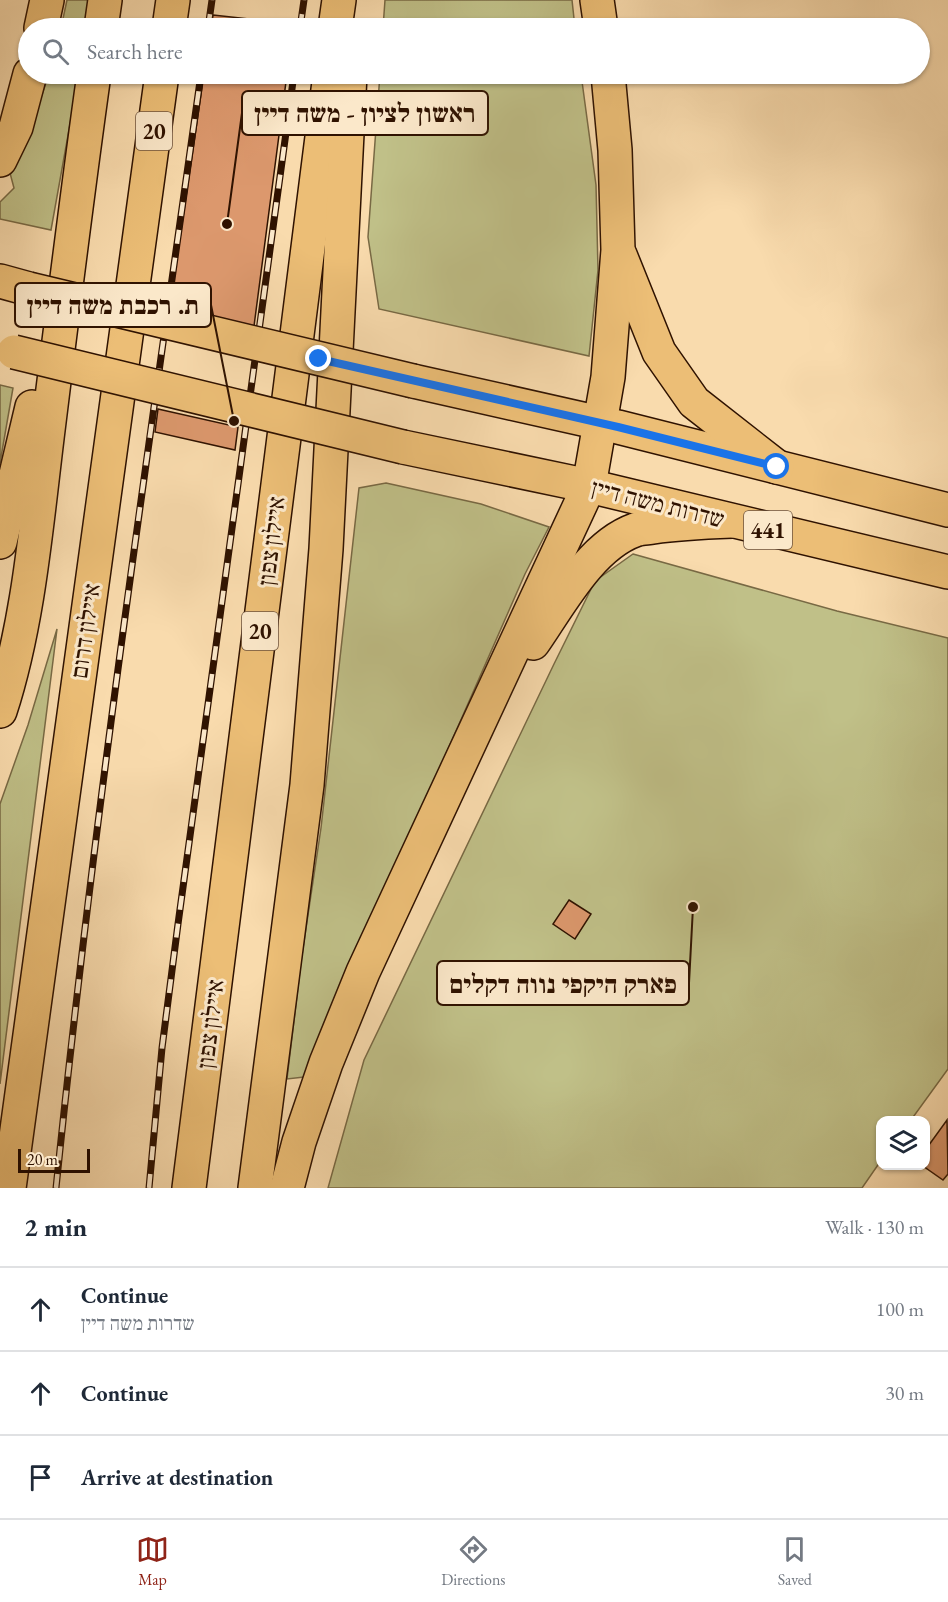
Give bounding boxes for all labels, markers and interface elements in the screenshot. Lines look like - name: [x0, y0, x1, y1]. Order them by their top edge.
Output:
- search box: [18, 18, 930, 84]
- icon: search: [39, 35, 72, 68]
- text: Search here: [87, 37, 182, 66]
- callout: ראשון לציון - משה דיין: [242, 91, 488, 135]
- text: ראשון לציון - משה דיין: [254, 96, 476, 130]
- road number: 20: [136, 112, 172, 150]
- callout: ת. רכבת משה דיין: [15, 283, 211, 327]
- text: ת. רכבת משה דיין: [27, 288, 199, 322]
- route end: [305, 345, 331, 371]
- route start: [763, 453, 789, 479]
- street label: שדרות משה דיין: [588, 471, 728, 535]
- street label: איילון צפון: [250, 495, 292, 587]
- road number: 441: [744, 511, 792, 549]
- street label: איילון דרום: [63, 581, 107, 681]
- road number: 20: [242, 612, 278, 650]
- callout: פארק היקפי נווה דקלים: [437, 961, 689, 1005]
- text: פארק היקפי נווה דקלים: [449, 967, 677, 1001]
- street label: איילון צפון: [189, 978, 231, 1070]
- map controls: [876, 1116, 930, 1170]
- button: layers: [876, 1116, 930, 1170]
- scale bar: [18, 1146, 90, 1174]
- text: 20 m: [27, 1149, 58, 1170]
- text: 2 min: [24, 1210, 87, 1244]
- text: Walk · 130 m: [825, 1214, 924, 1240]
- text: Continue: [81, 1281, 168, 1310]
- icon: ahead: [24, 1293, 57, 1326]
- text: 100 m: [876, 1296, 924, 1322]
- text: שדרות משה דיין: [81, 1310, 194, 1336]
- icon: ahead: [24, 1377, 57, 1410]
- text: Continue: [81, 1379, 168, 1408]
- text: 30 m: [885, 1380, 924, 1406]
- icon: arrive: [24, 1461, 57, 1494]
- text: Arrive at destination: [81, 1463, 273, 1492]
- tab: Map: [136, 1533, 169, 1590]
- tab: Directions: [441, 1533, 506, 1590]
- tab: Saved: [778, 1533, 812, 1590]

